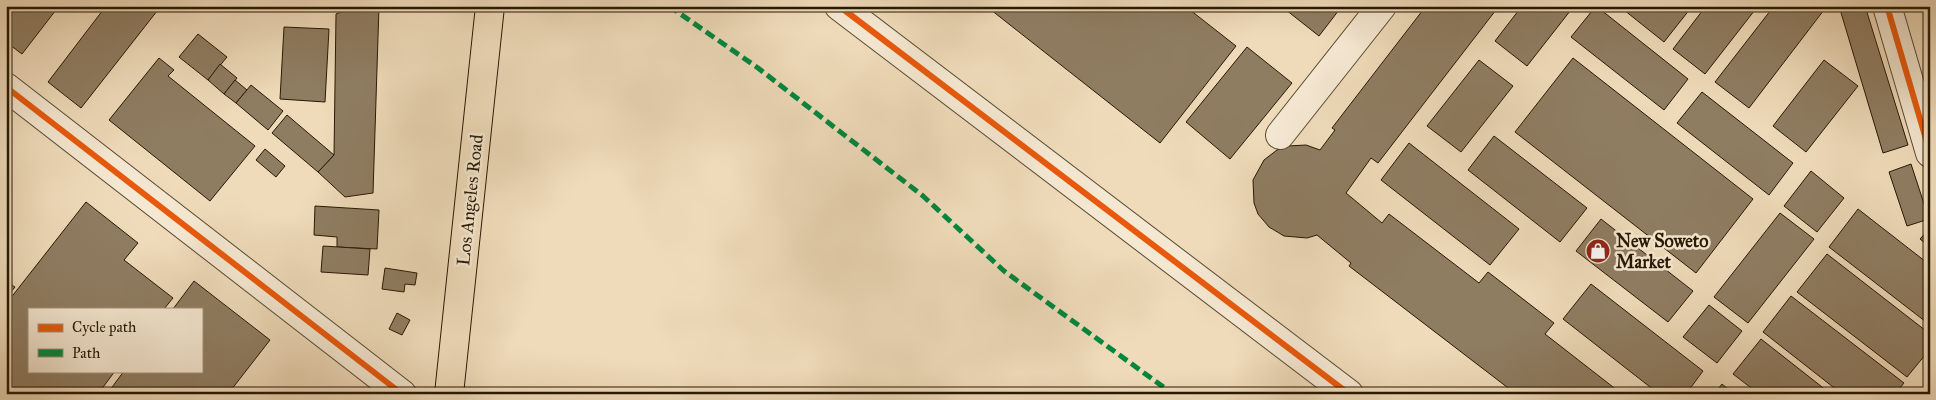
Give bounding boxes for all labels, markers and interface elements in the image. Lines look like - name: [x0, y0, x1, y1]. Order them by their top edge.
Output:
- street label: Los Angeles Road: [452, 133, 489, 267]
- place label: New Soweto Market: [1616, 230, 1708, 273]
- shop icon: New Soweto Market: [1585, 238, 1611, 264]
- legend: [28, 308, 202, 372]
- text: Cycle path: [72, 318, 137, 336]
- text: Path: [72, 344, 101, 362]

